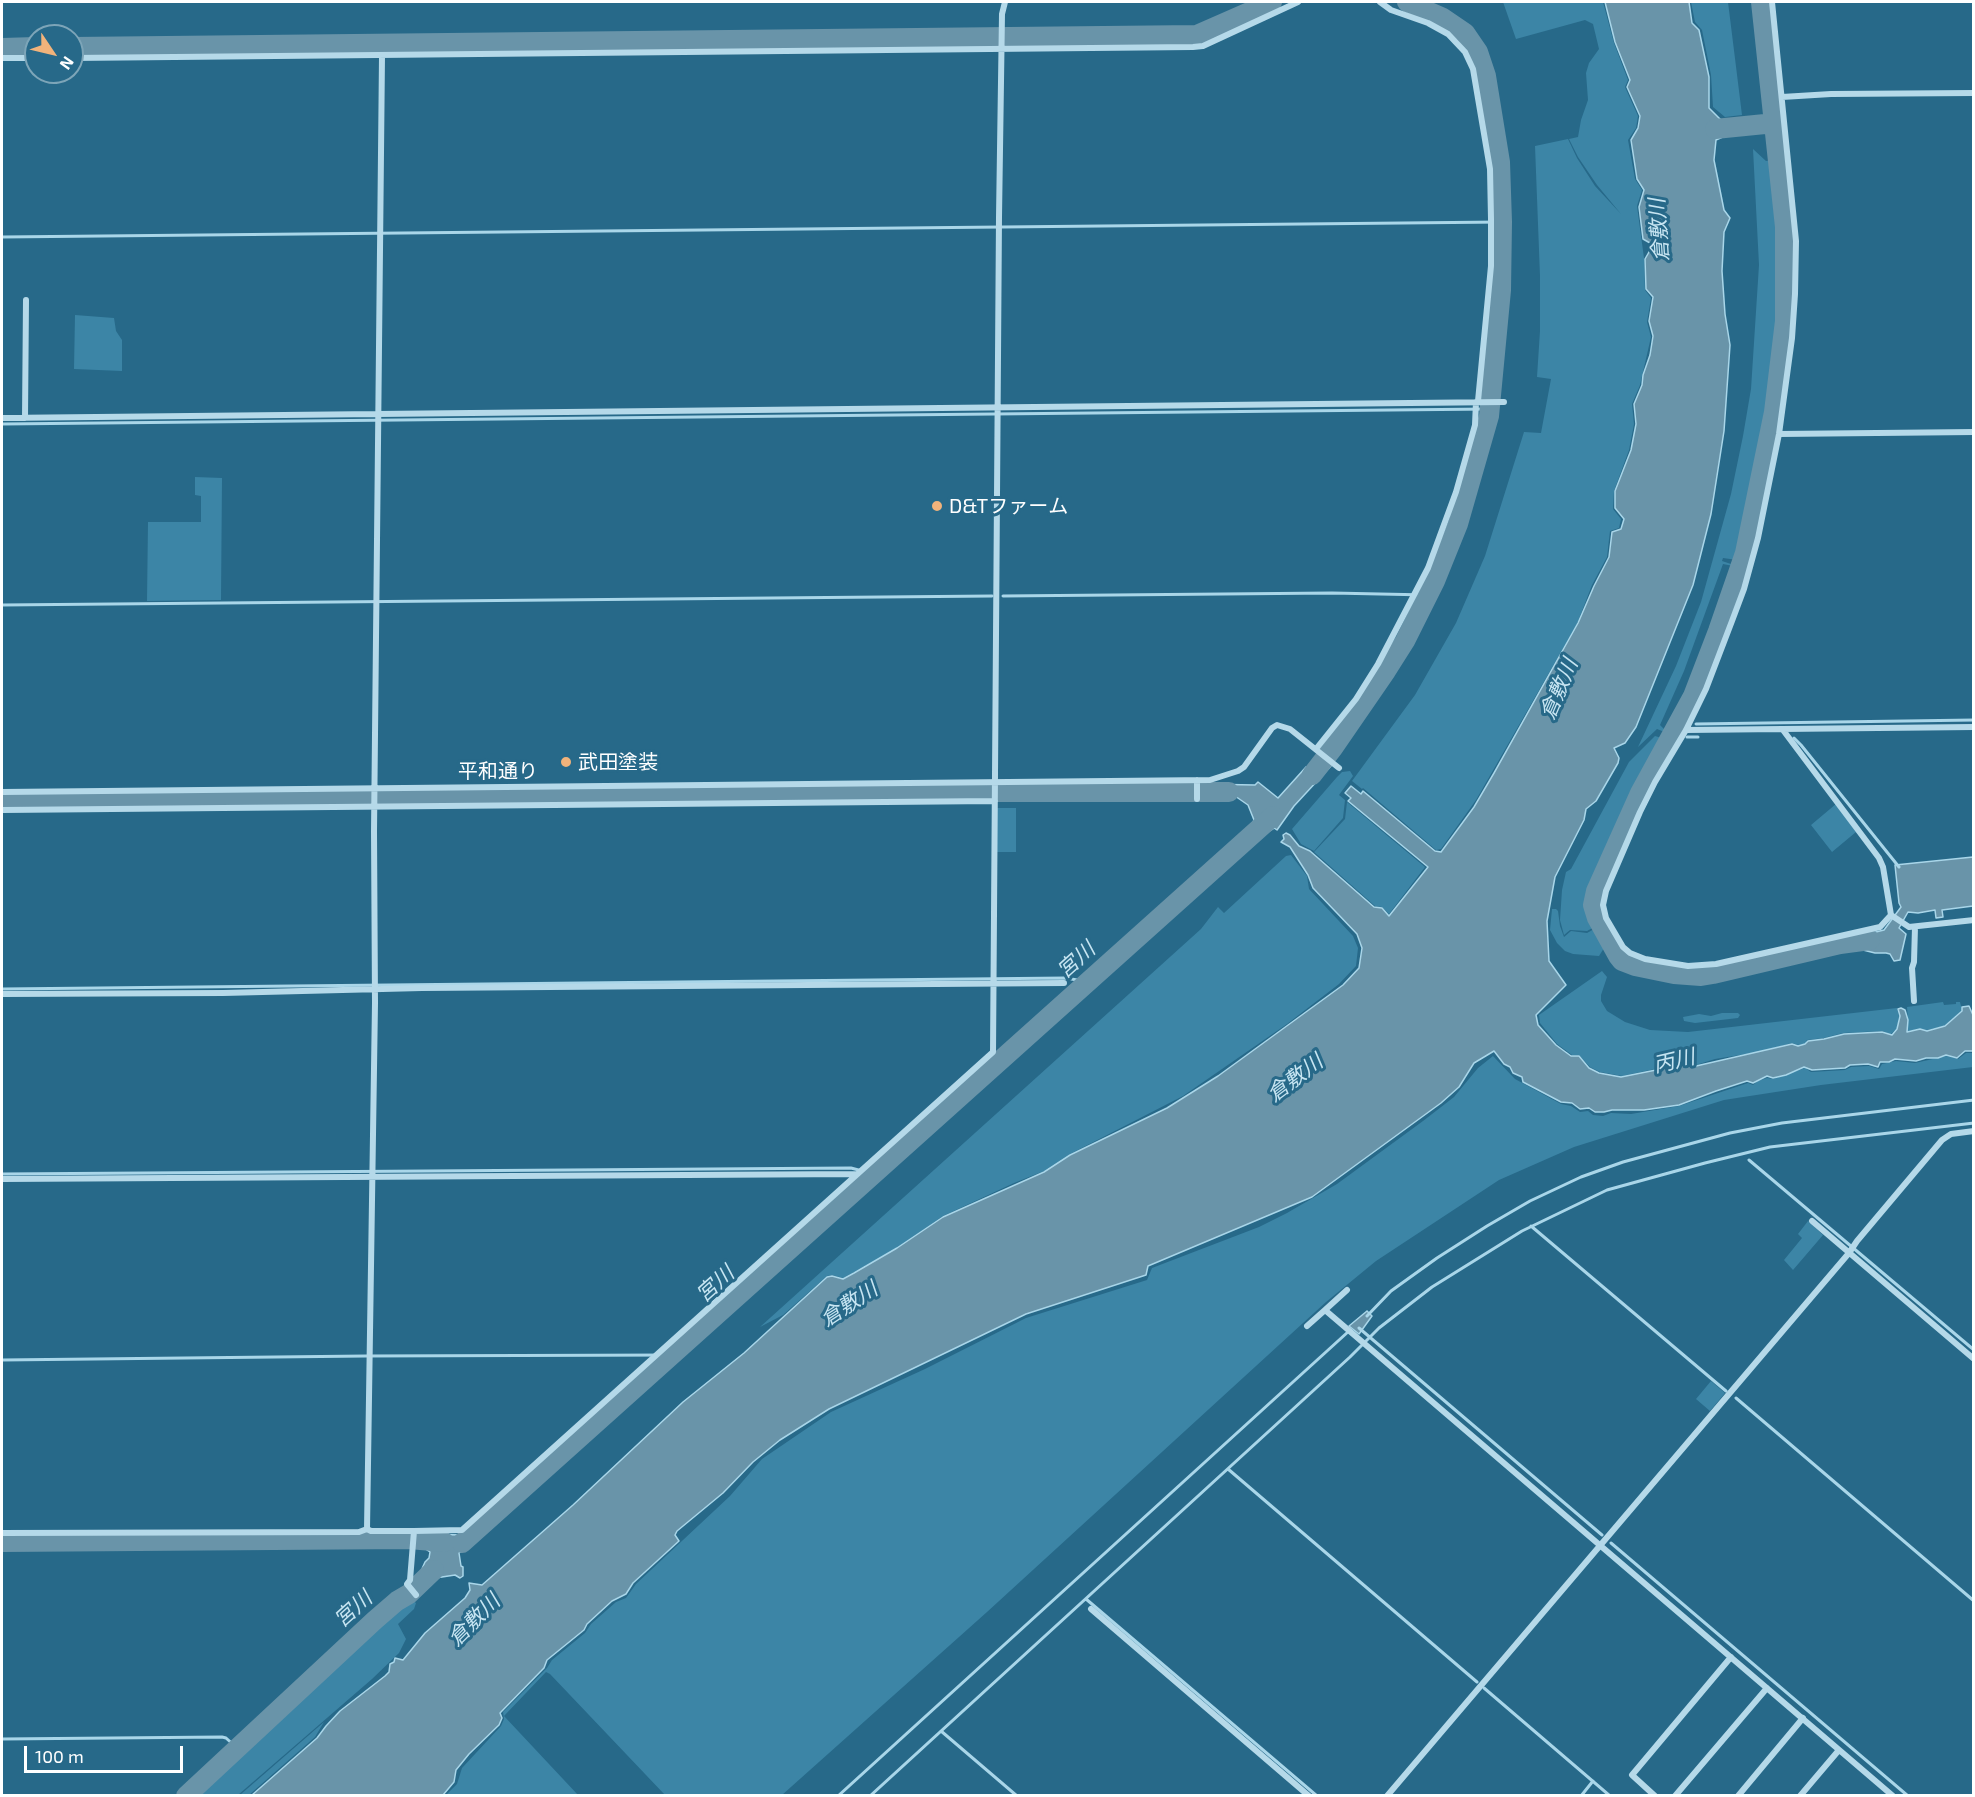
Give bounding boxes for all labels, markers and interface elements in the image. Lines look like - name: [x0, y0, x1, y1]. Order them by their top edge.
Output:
- north arrow: [24, 24, 84, 84]
- text: N: [56, 53, 79, 74]
- water label: 倉敷川: [1644, 198, 1674, 262]
- place label: D&Tファーム: [949, 494, 1068, 518]
- marker: D&Tファーム: [930, 499, 944, 513]
- water label: 倉敷川: [1535, 655, 1583, 723]
- place label: 武田塗装: [578, 750, 658, 774]
- marker: 武田塗装: [559, 755, 573, 769]
- street label: 平和通り: [458, 759, 538, 783]
- water label: 宮川: [1052, 937, 1100, 983]
- water label: 丙川: [1651, 1044, 1697, 1078]
- water label: 倉敷川: [1262, 1049, 1328, 1107]
- water label: 宮川: [691, 1261, 739, 1307]
- water label: 倉敷川: [816, 1276, 882, 1332]
- water label: 宮川: [329, 1586, 377, 1632]
- water label: 倉敷川: [443, 1589, 505, 1651]
- scale bar: [27, 1734, 186, 1772]
- text: 100 m: [35, 1745, 84, 1767]

